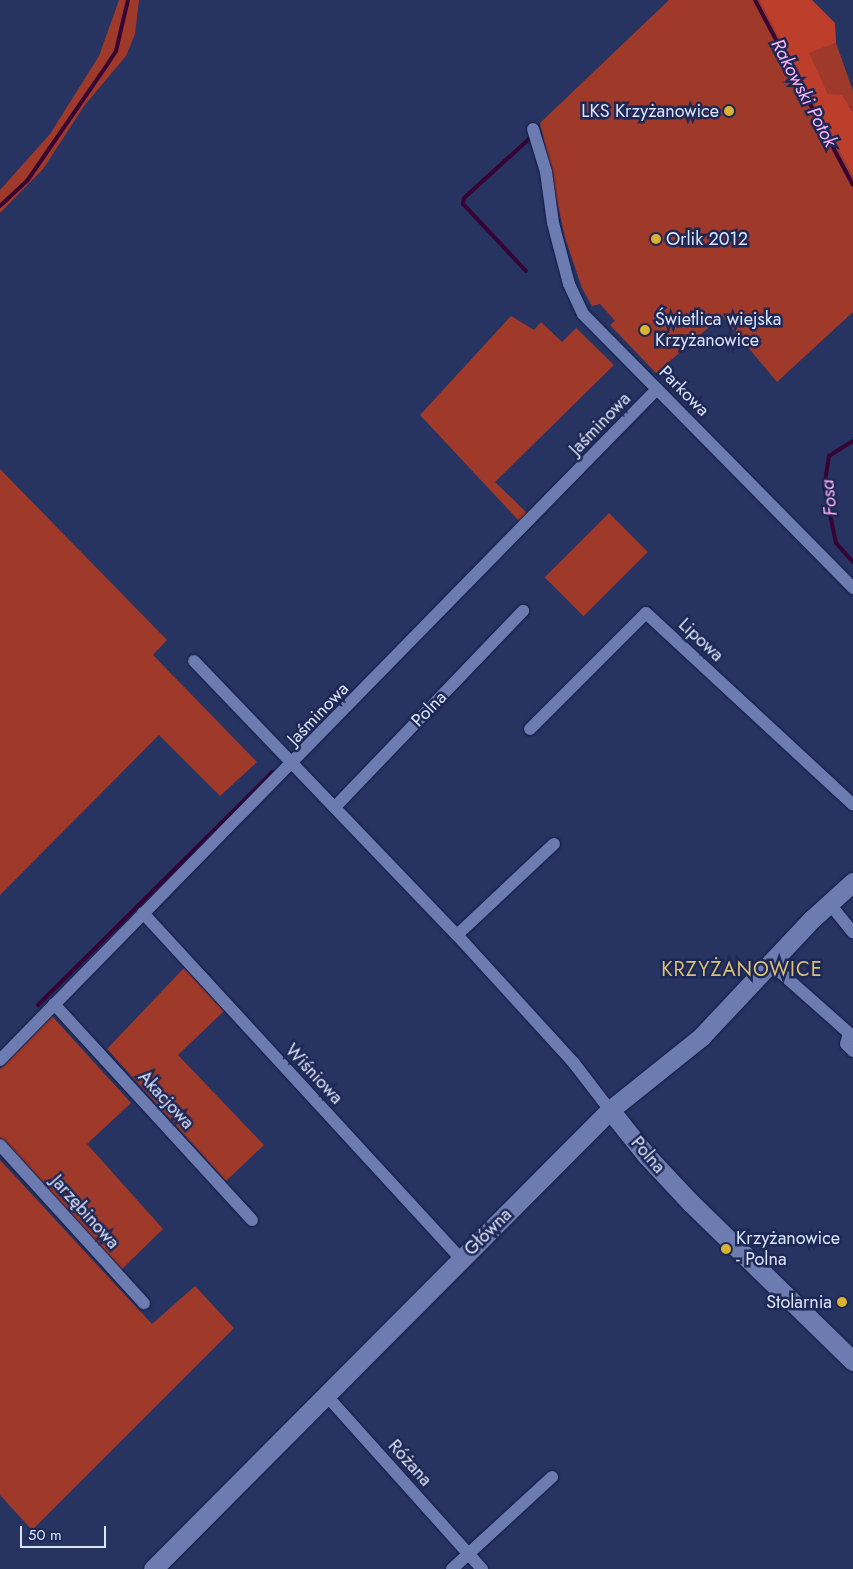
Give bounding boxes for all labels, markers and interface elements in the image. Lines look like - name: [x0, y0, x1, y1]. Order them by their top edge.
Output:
- water label: Rakowski Potok: [766, 35, 842, 151]
- place label: LKS Krzyżanowice: [581, 100, 719, 122]
- marker: LKS Krzyżanowice: [723, 105, 735, 117]
- place label: Orlik 2012: [666, 228, 748, 250]
- marker: Orlik 2012: [650, 233, 662, 245]
- place label: Świetlica wiejska Krzyżanowice: [655, 309, 781, 352]
- marker: Świetlica wiejska Krzyżanowice: [639, 324, 651, 336]
- street label: Parkowa: [654, 361, 714, 421]
- street label: Jaśminowa: [565, 388, 635, 460]
- water label: Fosa: [816, 479, 842, 517]
- street label: Lipowa: [674, 614, 728, 666]
- street label: Jaśminowa: [283, 678, 353, 750]
- street label: Polna: [407, 687, 451, 731]
- district label: KRZYŻANOWICE: [660, 957, 824, 981]
- street label: Wiśniowa: [281, 1039, 347, 1109]
- street label: Akacjowa: [134, 1066, 198, 1134]
- street label: Polna: [626, 1132, 670, 1178]
- street label: Jarzębinowa: [46, 1171, 124, 1253]
- street label: Główna: [460, 1204, 516, 1260]
- place label: Krzyżanowice - Polna: [736, 1228, 840, 1270]
- marker: Krzyżanowice - Polna: [720, 1243, 732, 1255]
- place label: Stolarnia: [766, 1291, 832, 1313]
- marker: Stolarnia: [836, 1296, 848, 1308]
- street label: Różana: [384, 1435, 436, 1491]
- scale bar: [22, 1516, 109, 1548]
- text: 50 m: [28, 1524, 62, 1546]

